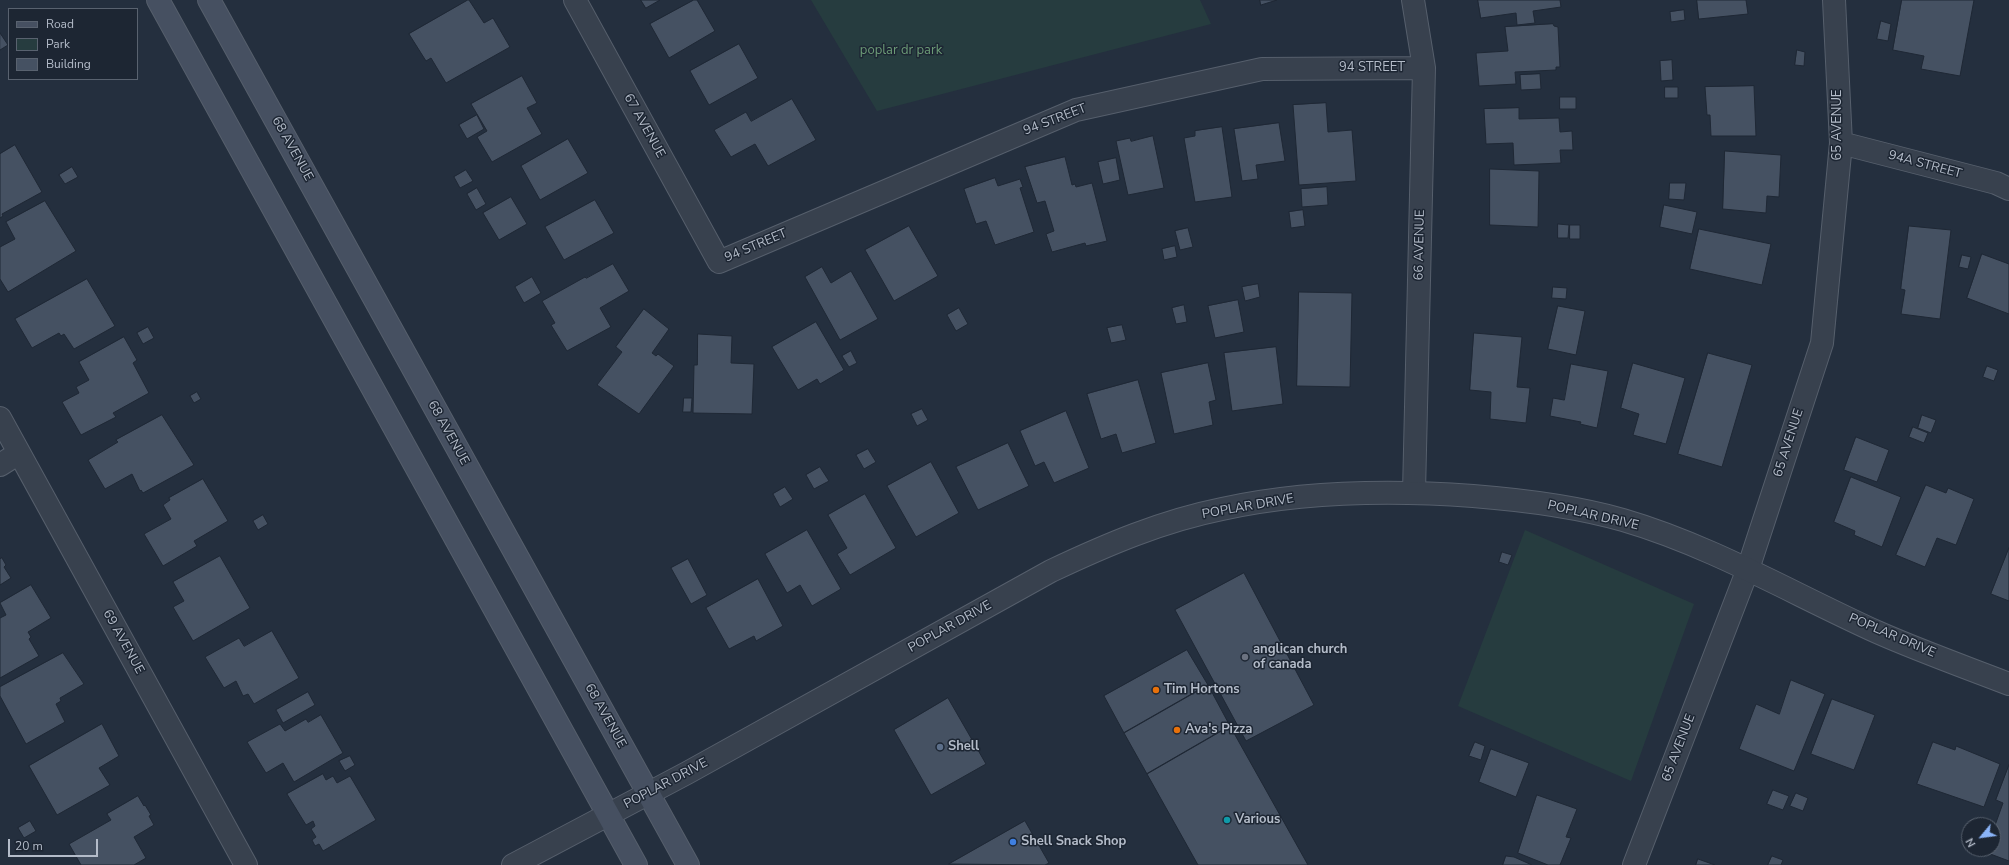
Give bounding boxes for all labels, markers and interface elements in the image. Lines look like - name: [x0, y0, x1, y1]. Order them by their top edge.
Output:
- legend: [8, 8, 138, 80]
- text: Road: [46, 16, 74, 32]
- text: Park: [46, 36, 70, 52]
- park label: poplar dr park: [860, 43, 942, 59]
- text: Building: [46, 56, 91, 72]
- street label: 94 STREET: [1339, 60, 1405, 76]
- street label: 65 AVENUE: [1830, 90, 1846, 160]
- street label: 67 AVENUE: [620, 91, 668, 161]
- street label: 94 STREET: [1021, 101, 1089, 139]
- street label: 68 AVENUE: [268, 114, 316, 184]
- street label: 94A STREET: [1886, 148, 1964, 182]
- street label: 66 AVENUE: [1412, 209, 1428, 281]
- street label: 94 STREET: [723, 226, 789, 266]
- street label: 68 AVENUE: [424, 398, 472, 468]
- street label: 65 AVENUE: [1771, 407, 1807, 479]
- street label: POPLAR DRIVE: [1201, 491, 1295, 523]
- street label: POPLAR DRIVE: [1546, 498, 1640, 534]
- street label: POPLAR DRIVE: [906, 598, 994, 656]
- street label: 69 AVENUE: [99, 607, 147, 677]
- street label: POPLAR DRIVE: [1846, 611, 1938, 661]
- place label: anglican church of canada: [1253, 642, 1347, 673]
- marker: anglican church of canada: [1240, 652, 1250, 662]
- street label: 68 AVENUE: [581, 681, 629, 751]
- place label: Tim Hortons: [1164, 682, 1240, 698]
- marker: Tim Hortons: [1151, 685, 1161, 695]
- street label: 65 AVENUE: [1659, 712, 1699, 784]
- place label: Ava's Pizza: [1185, 722, 1252, 738]
- marker: Ava's Pizza: [1172, 725, 1182, 735]
- place label: Shell: [948, 739, 979, 755]
- marker: Shell: [935, 742, 945, 752]
- street label: POPLAR DRIVE: [621, 755, 711, 813]
- place label: Various: [1235, 812, 1280, 828]
- marker: Various: [1222, 815, 1232, 825]
- north arrow: [1961, 817, 2001, 857]
- scale bar: [10, 831, 100, 857]
- place label: Shell Snack Shop: [1021, 834, 1126, 850]
- text: N: [1962, 835, 1980, 850]
- marker: Shell Snack Shop: [1008, 837, 1018, 847]
- text: 20 m: [15, 838, 43, 854]

